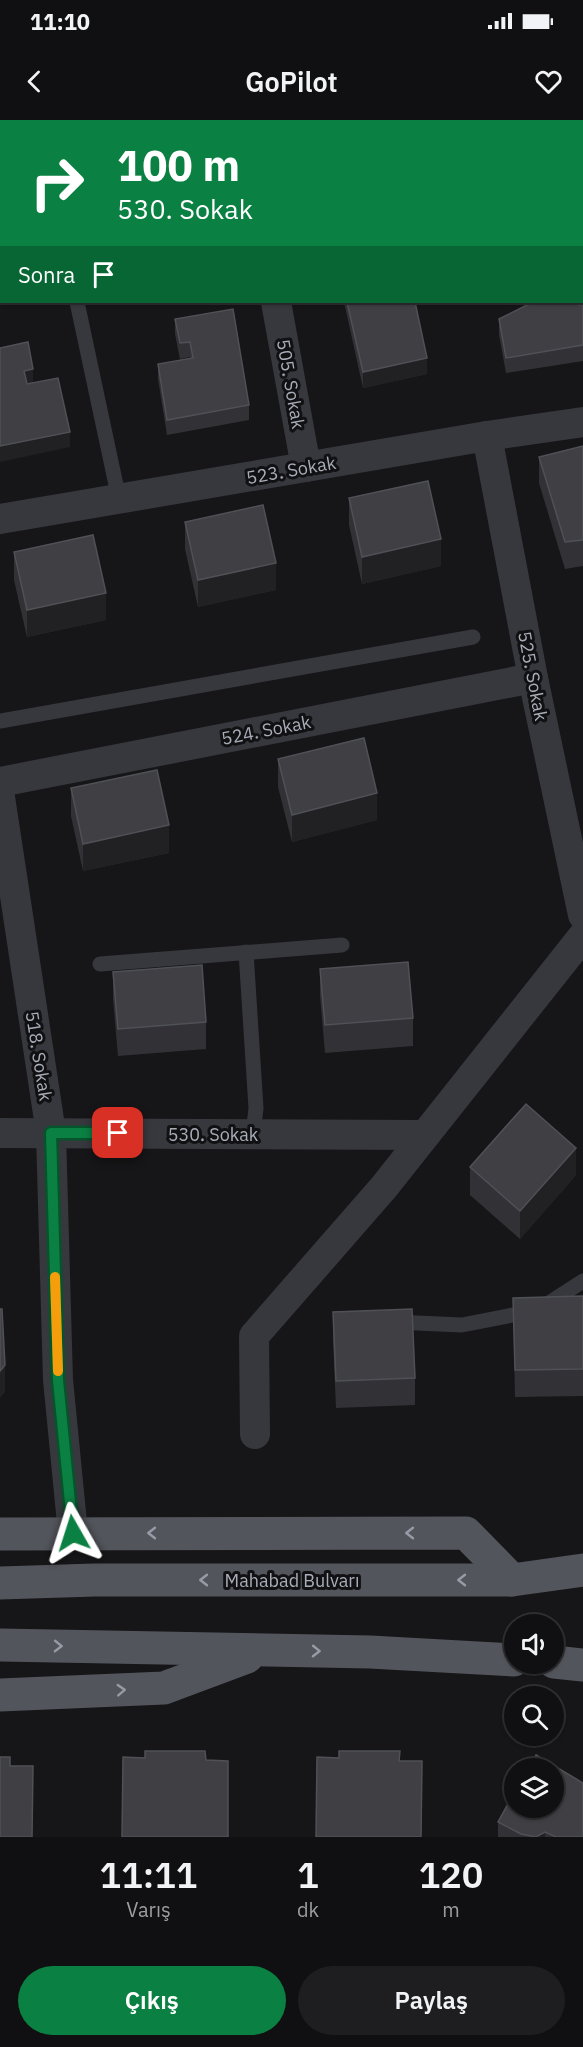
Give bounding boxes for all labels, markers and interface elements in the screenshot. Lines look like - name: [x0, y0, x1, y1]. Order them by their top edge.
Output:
- text: 11:10: [30, 7, 90, 36]
- text: GoPilot: [245, 64, 338, 99]
- icon: back: [18, 65, 51, 98]
- icon: heart: [532, 65, 565, 98]
- text: 100 m: [117, 138, 240, 193]
- icon: right: [18, 144, 96, 222]
- text: 530. Sokak: [117, 191, 253, 226]
- icon: arrive: [87, 258, 120, 291]
- text: Sonra: [18, 260, 75, 289]
- street label: 505. Sokak: [272, 337, 310, 431]
- street label: 523. Sokak: [244, 451, 338, 489]
- street label: 525. Sokak: [513, 629, 553, 723]
- street label: 524. Sokak: [219, 710, 313, 750]
- street label: 518. Sokak: [21, 1009, 58, 1103]
- pin: [92, 1107, 143, 1158]
- icon: arrive: [101, 1116, 134, 1149]
- street label: 530. Sokak: [168, 1123, 259, 1146]
- position arrow: [41, 1501, 105, 1565]
- one-way arrow: [148, 1527, 157, 1540]
- one-way arrow: [406, 1527, 415, 1539]
- street label: Mahabad Bulvarı: [225, 1569, 359, 1592]
- one-way arrow: [200, 1574, 209, 1586]
- one-way arrow: [458, 1574, 467, 1586]
- map controls: [504, 1614, 564, 1818]
- button: sound: [504, 1614, 564, 1674]
- one-way arrow: [54, 1640, 63, 1652]
- one-way arrow: [312, 1645, 321, 1657]
- one-way arrow: [117, 1683, 126, 1696]
- button: search: [504, 1686, 564, 1746]
- button: layers: [504, 1758, 564, 1818]
- text: 11:11: [100, 1851, 197, 1898]
- text: 1: [297, 1851, 319, 1898]
- text: 120: [419, 1851, 483, 1898]
- text: Varış: [126, 1896, 171, 1923]
- text: dk: [297, 1896, 319, 1923]
- text: m: [442, 1896, 460, 1923]
- button: Çıkış: [18, 1966, 286, 2035]
- button: Paylaş: [298, 1966, 565, 2035]

